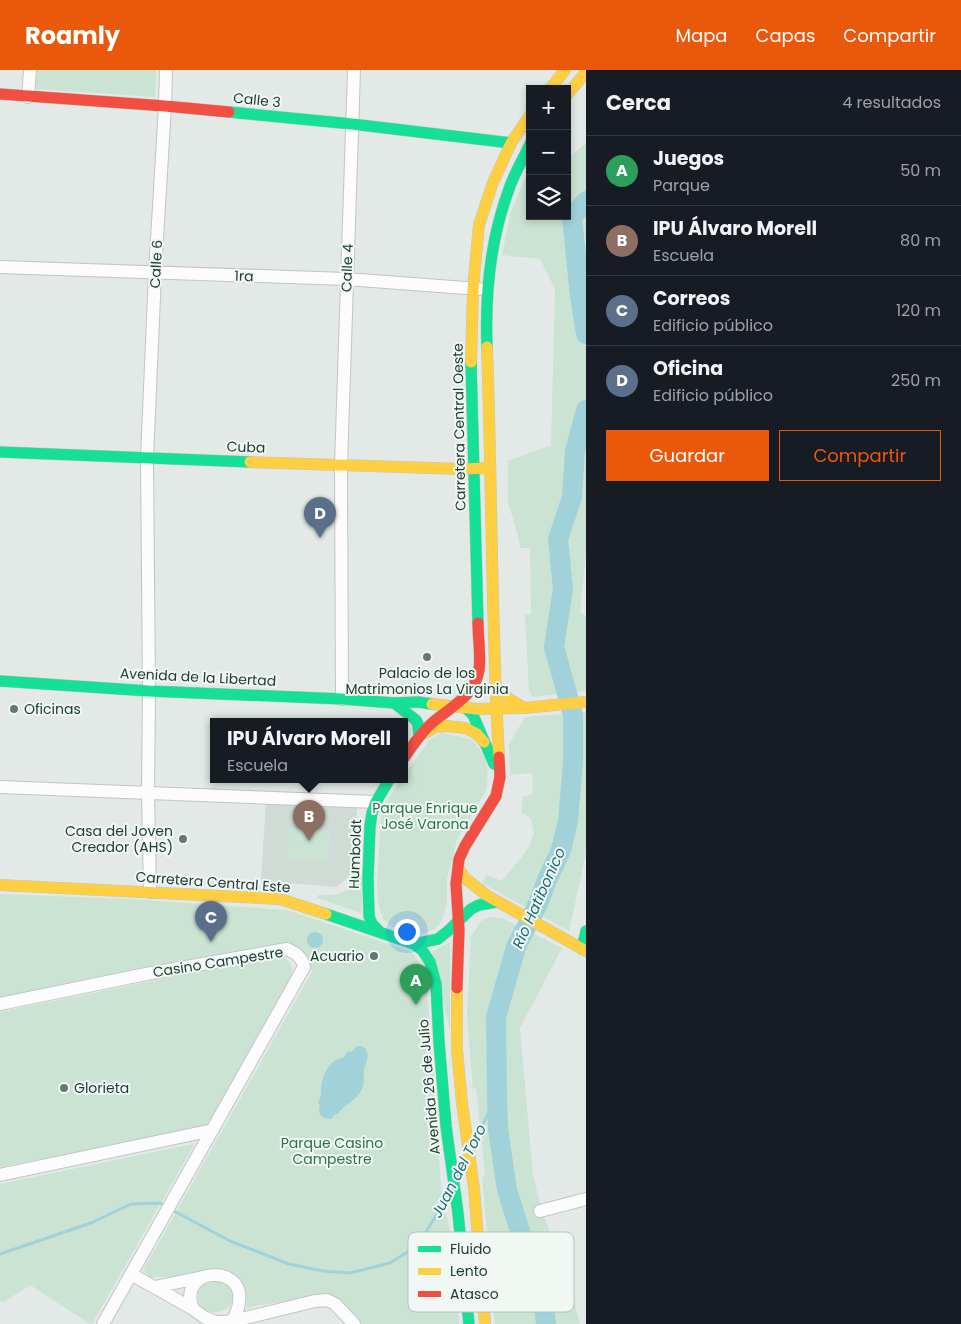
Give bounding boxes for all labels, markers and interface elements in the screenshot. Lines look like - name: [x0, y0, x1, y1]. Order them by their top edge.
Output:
- text: Roamly: [25, 19, 120, 52]
- text: Mapa: [675, 23, 728, 48]
- text: Capas: [756, 23, 815, 48]
- text: Compartir: [843, 23, 936, 48]
- map controls: [526, 85, 571, 220]
- button: +: [526, 85, 571, 130]
- street label: Calle 3: [232, 88, 282, 112]
- text: Cerca: [606, 88, 671, 117]
- text: 4 resultados: [842, 91, 941, 114]
- button: −: [526, 130, 571, 175]
- text: Juegos: [653, 145, 724, 172]
- text: A: [616, 159, 628, 182]
- text: 50 m: [900, 159, 941, 182]
- text: Parque: [653, 174, 710, 197]
- button: layers: [526, 175, 571, 220]
- text: IPU Álvaro Morell: [653, 215, 817, 242]
- text: B: [617, 229, 627, 252]
- text: 80 m: [900, 229, 941, 252]
- street label: Calle 6: [145, 239, 167, 289]
- street label: Calle 4: [336, 243, 358, 293]
- text: Escuela: [653, 244, 714, 267]
- street label: 1ra: [234, 266, 254, 286]
- text: Correos: [653, 285, 730, 312]
- text: C: [616, 299, 628, 322]
- text: 120 m: [896, 299, 941, 322]
- text: Edificio público: [653, 314, 773, 337]
- street label: Carretera Central Oeste: [448, 343, 470, 511]
- text: Oficina: [653, 355, 723, 382]
- text: D: [616, 369, 628, 392]
- text: 250 m: [891, 369, 941, 392]
- text: Edificio público: [653, 384, 773, 407]
- button: Guardar: [606, 430, 769, 481]
- button: Compartir: [779, 430, 941, 481]
- street label: Cuba: [226, 436, 266, 458]
- pin: D: [304, 497, 336, 538]
- marker: Palacio de los Matrimonios La Virginia: [421, 651, 433, 663]
- street label: Avenida de la Libertad: [119, 663, 277, 691]
- place label: Palacio de los Matrimonios La Virginia: [345, 663, 509, 699]
- place label: Oficinas: [24, 699, 81, 719]
- marker: Oficinas: [8, 703, 20, 715]
- popup: [210, 718, 408, 783]
- text: IPU Álvaro Morell: [227, 725, 391, 752]
- text: Escuela: [227, 754, 288, 777]
- park label: Parque Enrique José Varona: [372, 798, 478, 834]
- pin: B: [293, 800, 325, 841]
- street label: Humboldt: [344, 819, 366, 889]
- place label: Casa del Joven Creador (AHS): [65, 821, 173, 857]
- marker: Casa del Joven Creador (AHS): [177, 833, 189, 845]
- water label: Río Hatibonico: [507, 844, 570, 952]
- street label: Carretera Central Este: [135, 867, 291, 897]
- pin: C: [195, 901, 227, 942]
- your location: [394, 919, 420, 945]
- street label: Casino Campestre: [151, 942, 285, 982]
- place label: Acuario: [310, 946, 364, 966]
- marker: Acuario: [368, 950, 380, 962]
- pin: A: [400, 964, 432, 1005]
- street label: Avenida 26 de Julio: [413, 1018, 445, 1156]
- place label: Glorieta: [74, 1078, 129, 1098]
- marker: Glorieta: [58, 1082, 70, 1094]
- water label: Juan del Toro: [426, 1120, 491, 1221]
- park label: Parque Casino Campestre: [281, 1133, 383, 1169]
- legend: [408, 1232, 574, 1312]
- text: Fluido: [450, 1239, 491, 1259]
- text: Lento: [450, 1261, 488, 1281]
- text: Atasco: [450, 1284, 499, 1304]

